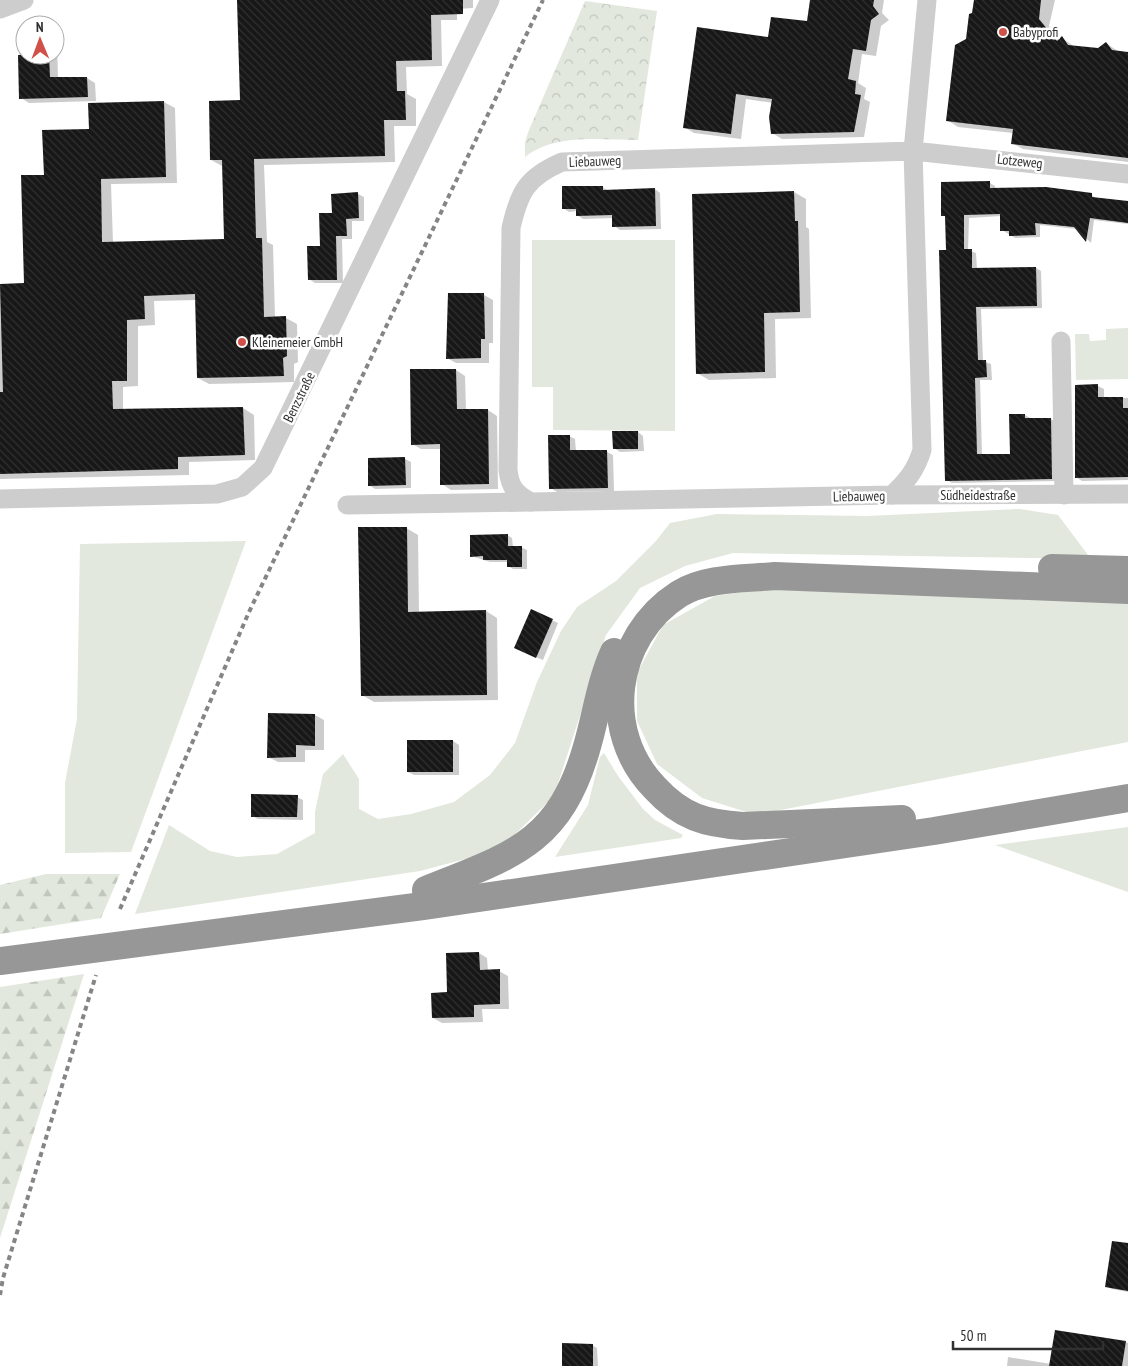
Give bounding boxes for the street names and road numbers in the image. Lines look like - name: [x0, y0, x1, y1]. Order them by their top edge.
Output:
- street label: Lotzeweg: [996, 150, 1044, 172]
- street label: Liebauweg: [569, 151, 621, 171]
- street label: Benzstraße: [279, 369, 319, 425]
- street label: Südheidestraße: [940, 486, 1016, 504]
- street label: Liebauweg: [833, 487, 885, 505]

